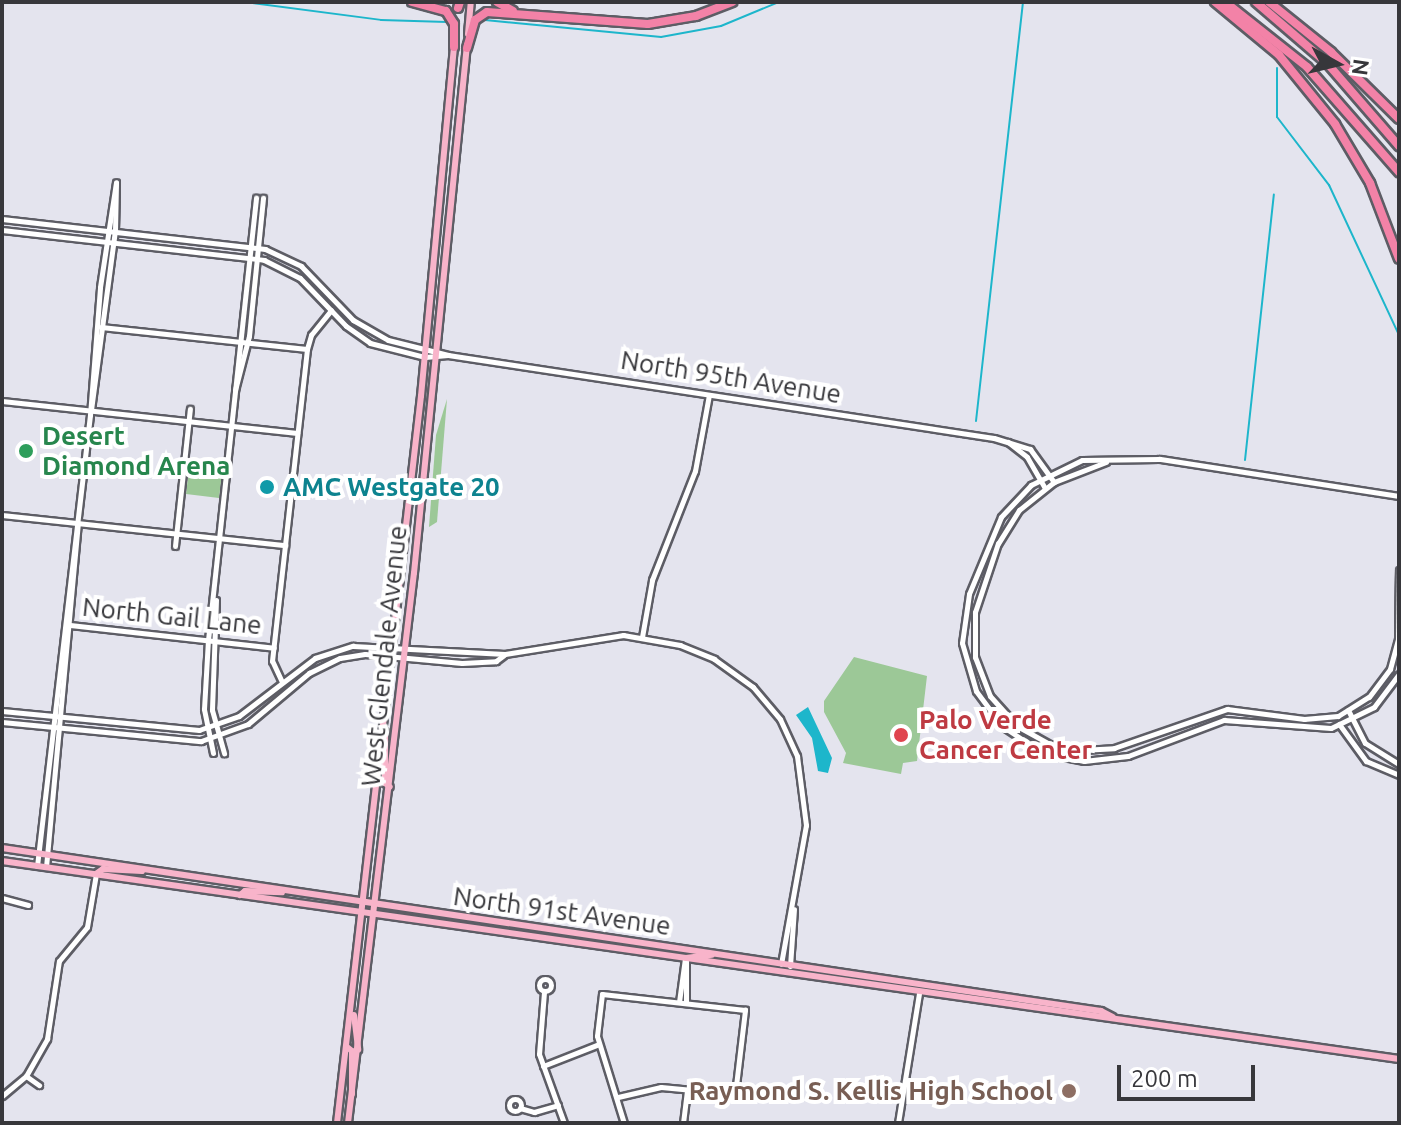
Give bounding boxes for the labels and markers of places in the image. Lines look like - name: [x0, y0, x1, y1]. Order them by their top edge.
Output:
- place label: Desert Diamond Arena: [42, 420, 230, 482]
- marker: Desert Diamond Arena: [17, 442, 35, 460]
- place label: AMC Westgate 20: [283, 471, 500, 503]
- marker: AMC Westgate 20: [258, 478, 276, 496]
- place label: Palo Verde Cancer Center: [919, 704, 1092, 766]
- marker: Palo Verde Cancer Center: [890, 724, 912, 746]
- place label: Raymond S. Kellis High School: [689, 1075, 1053, 1107]
- marker: Raymond S. Kellis High School: [1060, 1082, 1078, 1100]

